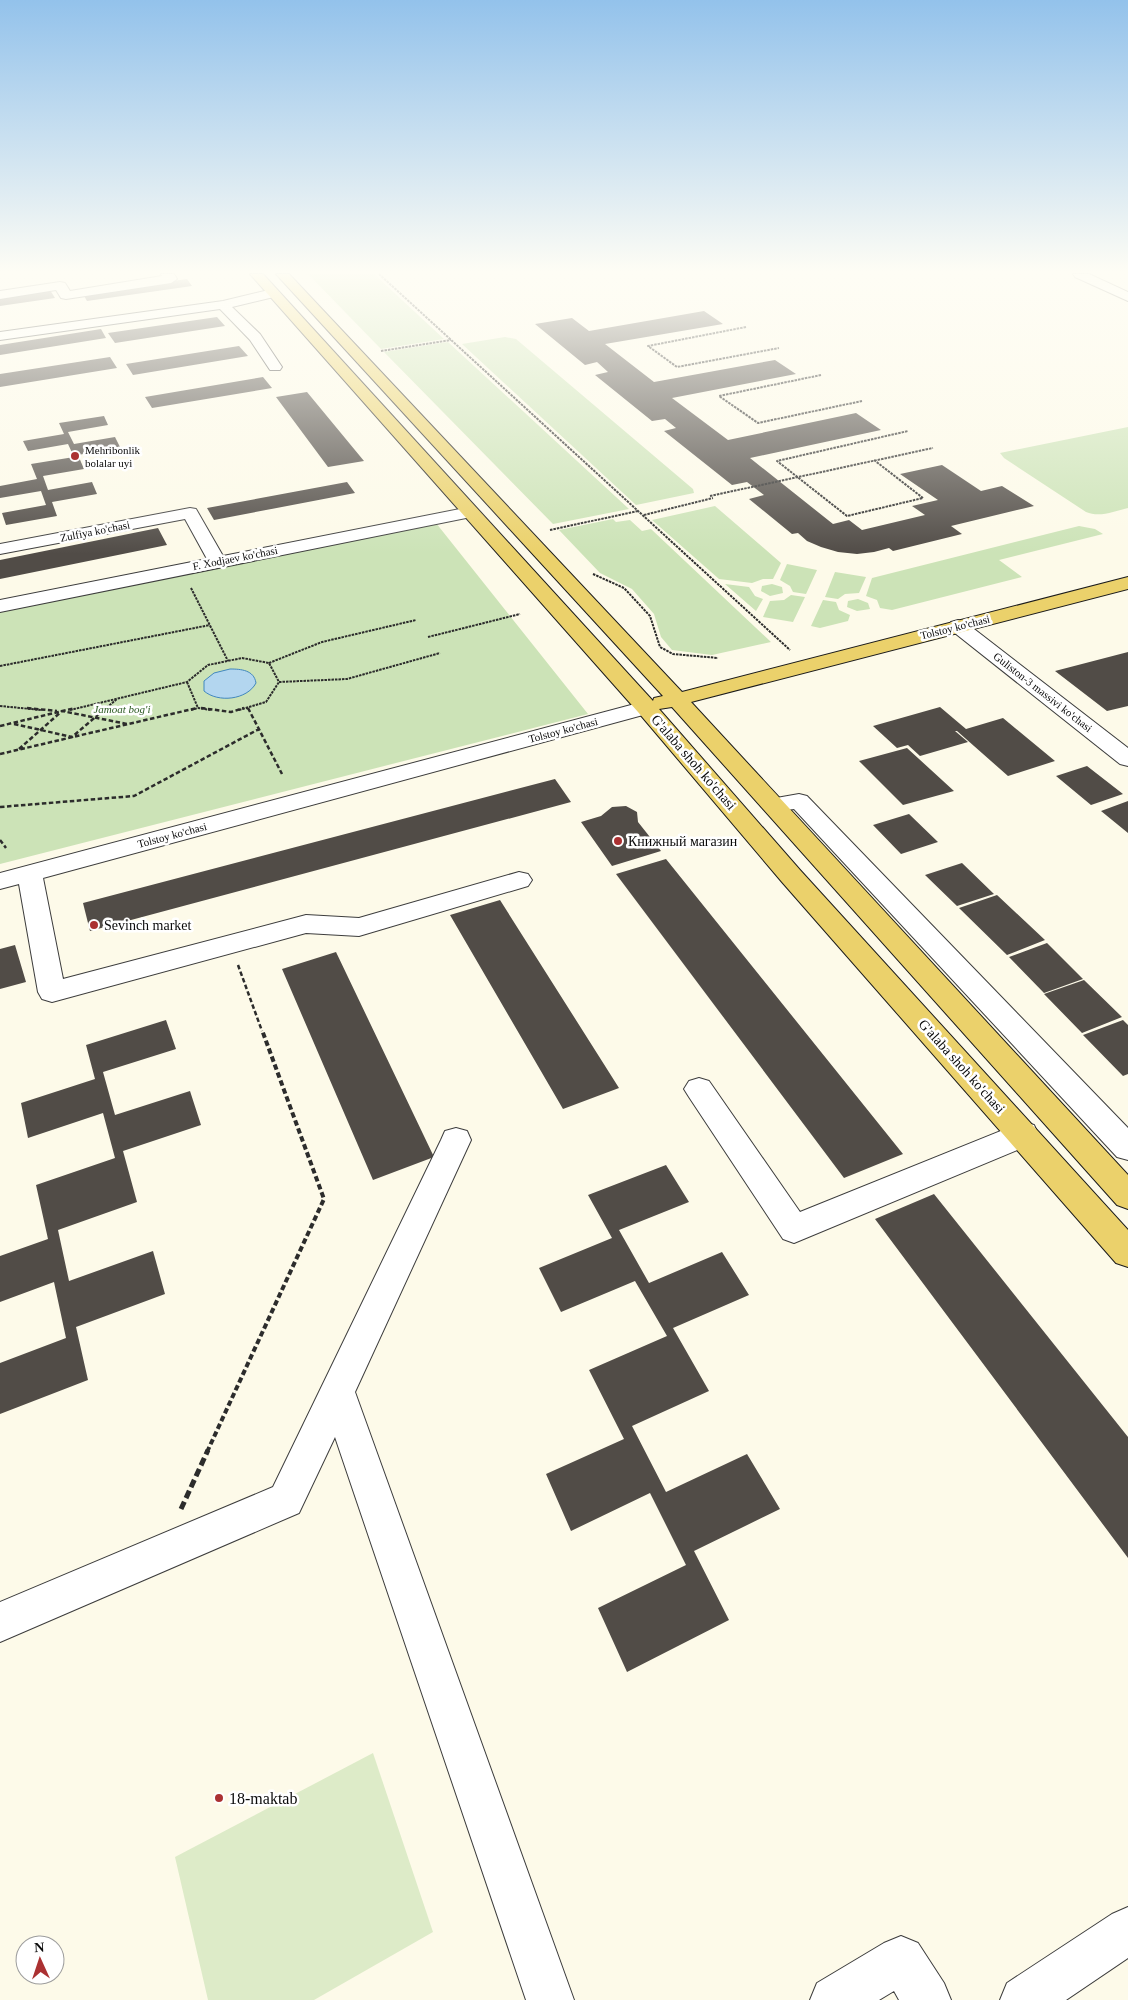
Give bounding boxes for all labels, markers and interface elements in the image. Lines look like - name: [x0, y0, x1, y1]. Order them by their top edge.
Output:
- place label: Mehribonlik bolalar uyi: [85, 444, 140, 469]
- marker: Mehribonlik bolalar uyi: [69, 450, 81, 462]
- street label: Zulfiya ko'chasi: [59, 518, 131, 544]
- street label: F. Xodjaev ko'chasi: [191, 544, 279, 572]
- street label: Tolstoy ko'chasi: [919, 613, 991, 641]
- street label: Guliston-3 massivi ko'chasi: [991, 650, 1095, 734]
- park label: Jamoat bog'i: [93, 703, 151, 715]
- street label: G'alaba shoh ko'chasi: [648, 712, 739, 813]
- street label: Tolstoy ko'chasi: [527, 715, 599, 745]
- street label: Tolstoy ko'chasi: [136, 820, 208, 850]
- place label: Книжный магазин: [628, 834, 738, 849]
- marker: Книжный магазин: [612, 835, 624, 847]
- place label: Sevinch market: [104, 918, 192, 933]
- marker: Sevinch market: [88, 919, 100, 931]
- street label: G'alaba shoh ko'chasi: [916, 1016, 1008, 1116]
- place label: 18-maktab: [229, 1790, 297, 1807]
- marker: 18-maktab: [213, 1792, 225, 1804]
- north arrow: [15, 1935, 65, 1985]
- text: N: [34, 1940, 45, 1955]

